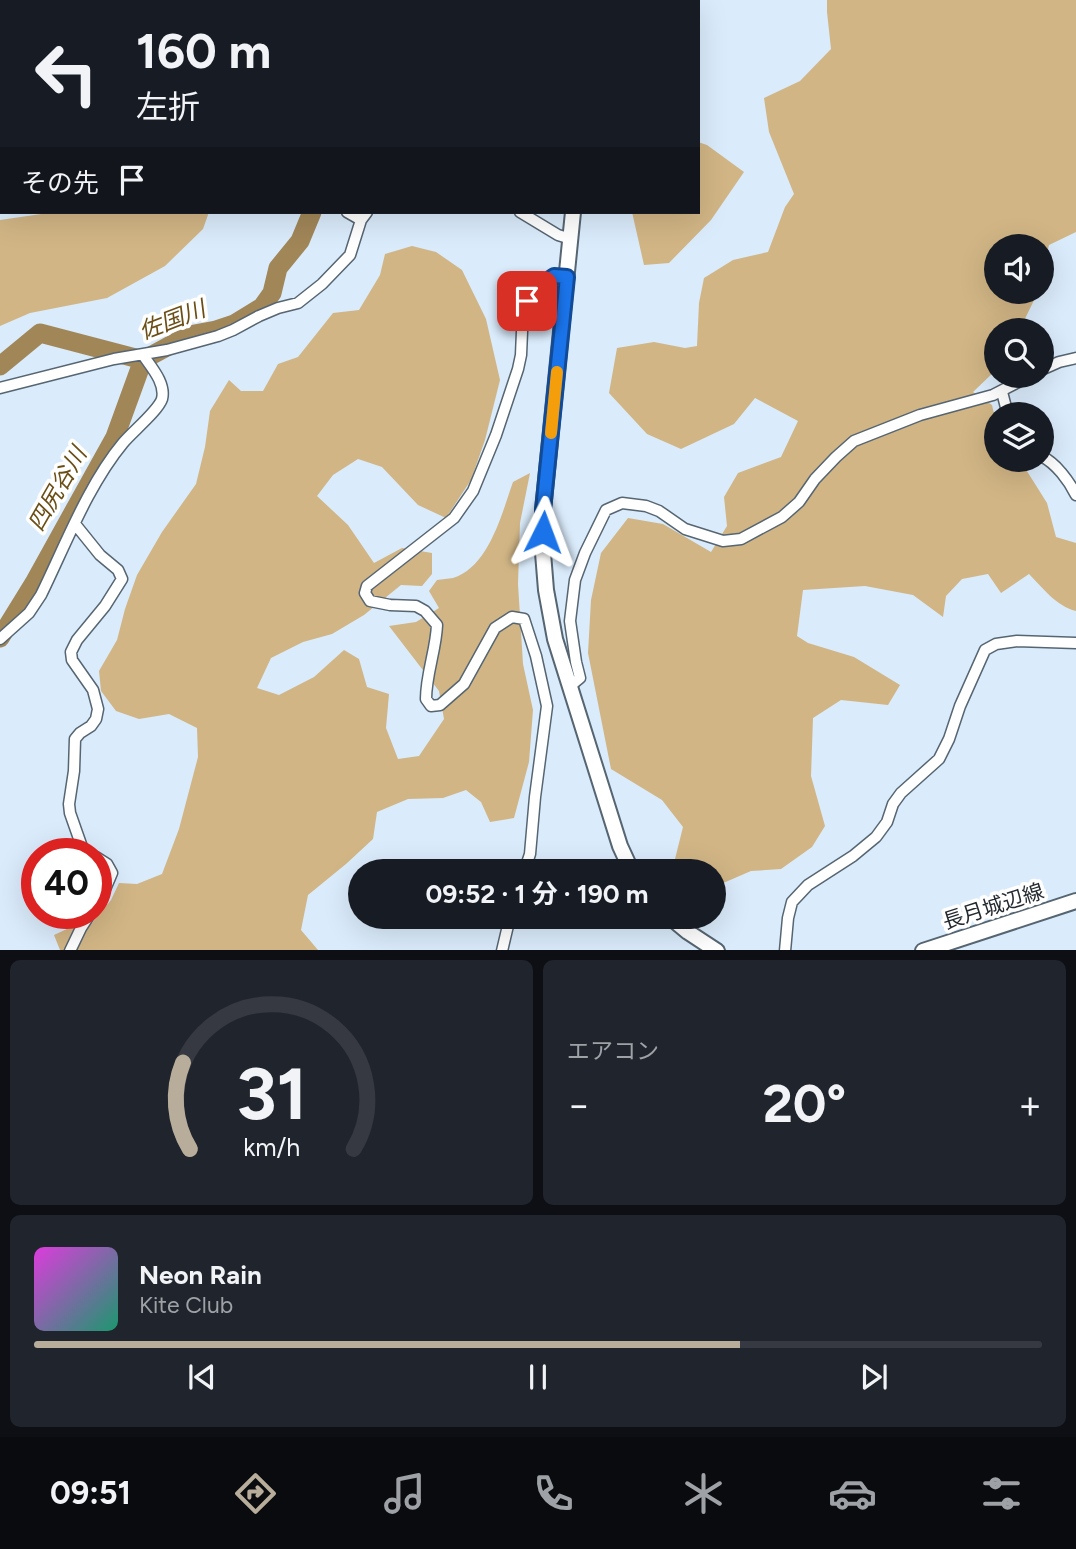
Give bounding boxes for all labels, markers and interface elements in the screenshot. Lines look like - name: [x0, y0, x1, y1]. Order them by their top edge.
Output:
- text: 160 m: [136, 21, 271, 80]
- icon: left: [21, 28, 112, 119]
- text: 左折: [136, 88, 200, 126]
- icon: arrive: [113, 161, 151, 199]
- text: その先: [21, 167, 99, 199]
- map controls: [984, 234, 1054, 472]
- button: sound: [984, 234, 1054, 304]
- pin: [497, 271, 557, 331]
- icon: arrive: [508, 282, 546, 320]
- water label: 佐国川: [135, 293, 212, 345]
- button: search: [984, 318, 1054, 388]
- button: layers: [984, 402, 1054, 472]
- water label: 四尻谷川: [22, 440, 94, 536]
- position arrow: [506, 495, 580, 569]
- speed limit sign: 40: [21, 838, 112, 929]
- text: 09:52 · 1 分 · 190 m: [425, 878, 649, 910]
- street label: 長月城辺線: [939, 878, 1047, 934]
- text: エアコン: [567, 1037, 659, 1065]
- text: 31: [236, 1050, 307, 1137]
- text: 20°: [763, 1073, 846, 1135]
- text: −: [567, 1082, 591, 1128]
- text: +: [1018, 1082, 1042, 1128]
- text: km/h: [243, 1131, 300, 1161]
- text: Neon Rain: [139, 1259, 262, 1291]
- text: Kite Club: [139, 1291, 233, 1319]
- icon: previous: [183, 1358, 221, 1396]
- icon: pause: [519, 1358, 557, 1396]
- icon: next: [855, 1358, 893, 1396]
- icon: directions: [231, 1469, 280, 1518]
- icon: music: [380, 1469, 429, 1518]
- icon: phone: [529, 1469, 578, 1518]
- icon: climate: [679, 1469, 728, 1518]
- icon: car: [828, 1469, 877, 1518]
- icon: filters: [977, 1469, 1026, 1518]
- text: 09:51: [50, 1474, 131, 1512]

